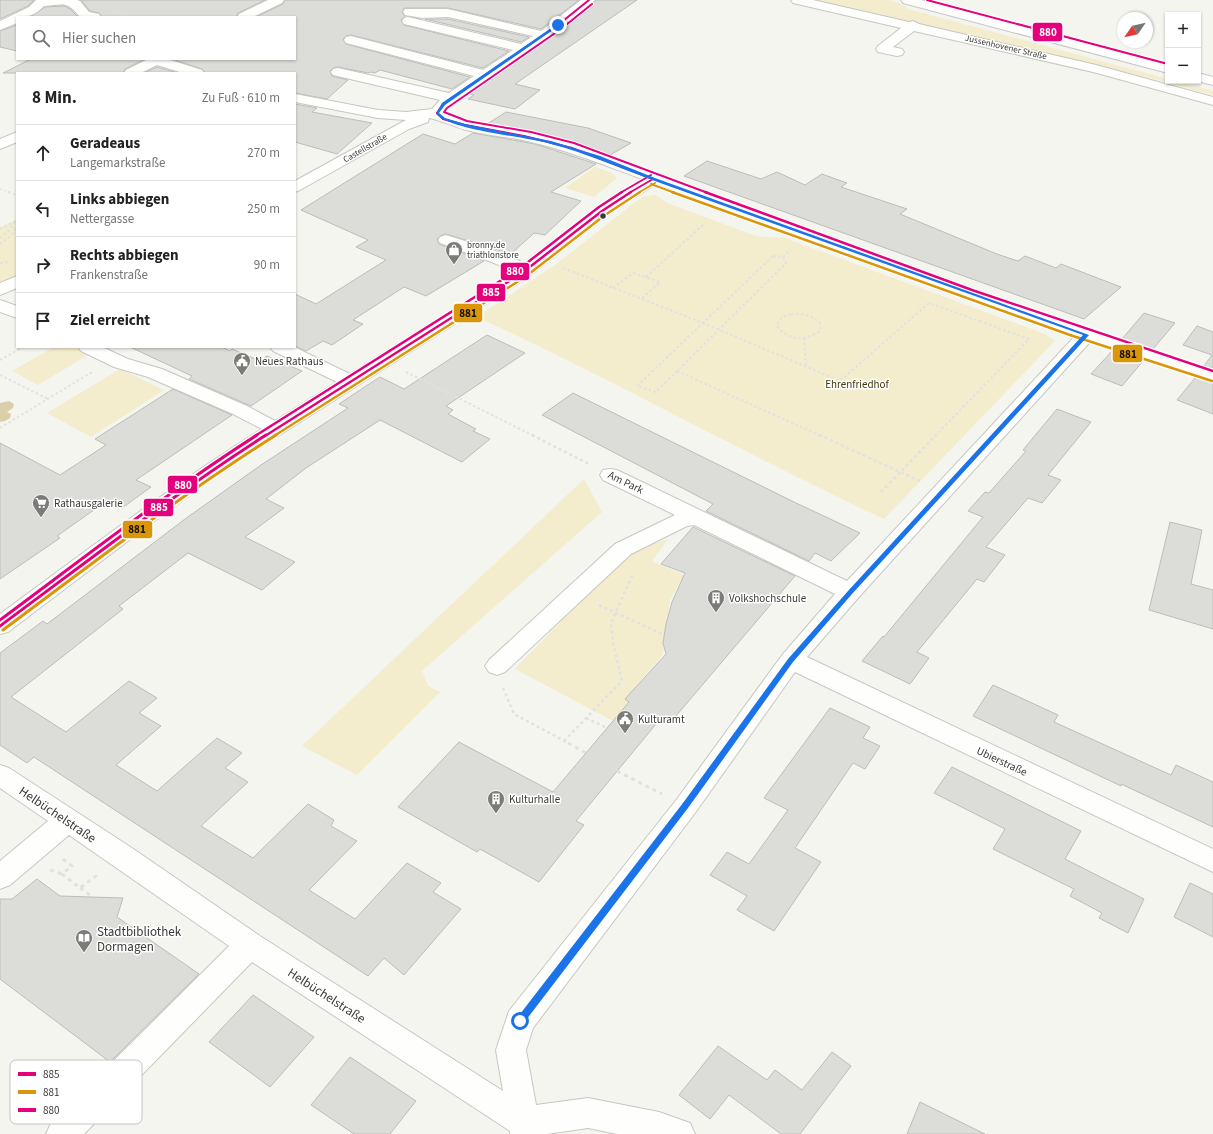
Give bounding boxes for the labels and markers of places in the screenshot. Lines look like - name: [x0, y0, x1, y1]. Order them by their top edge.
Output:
- unlabelled marker: [598, 211, 608, 221]
- place label: bronny.de triathlonstore: [467, 239, 519, 262]
- shop icon: bronny.de triathlonstore: [444, 240, 464, 265]
- public building icon: Neues Rathaus: [232, 351, 252, 376]
- place label: Neues Rathaus: [255, 354, 324, 369]
- supermarket icon: Rathausgalerie: [31, 493, 51, 518]
- place label: Rathausgalerie: [54, 496, 123, 511]
- building icon: Volkshochschule: [706, 588, 726, 613]
- place label: Volkshochschule: [729, 591, 807, 606]
- public building icon: Kulturamt: [615, 709, 635, 734]
- place label: Kulturamt: [638, 712, 685, 727]
- building icon: Kulturhalle: [486, 789, 506, 814]
- place label: Kulturhalle: [509, 792, 561, 807]
- place label: Stadtbibliothek Dormagen: [97, 923, 182, 956]
- library icon: Stadtbibliothek Dormagen: [74, 928, 94, 953]

